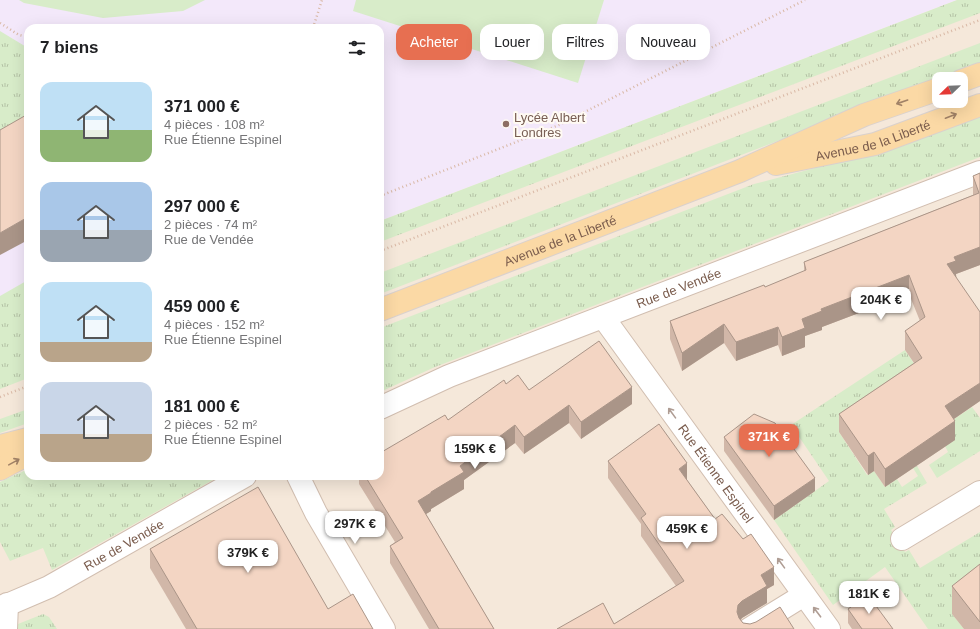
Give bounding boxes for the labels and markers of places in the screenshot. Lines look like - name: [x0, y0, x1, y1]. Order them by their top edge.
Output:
- place label: Lycée Albert Londres: [514, 110, 585, 140]
- marker: Lycée Albert Londres: [501, 119, 511, 129]
- pin: 204K €: [848, 287, 914, 321]
- pin: 371K €: [736, 424, 802, 458]
- pin: 159K €: [442, 436, 508, 470]
- pin: 297K €: [322, 511, 388, 545]
- pin: 459K €: [654, 516, 720, 550]
- pin: 379K €: [215, 540, 281, 574]
- pin: 181K €: [836, 581, 902, 615]

